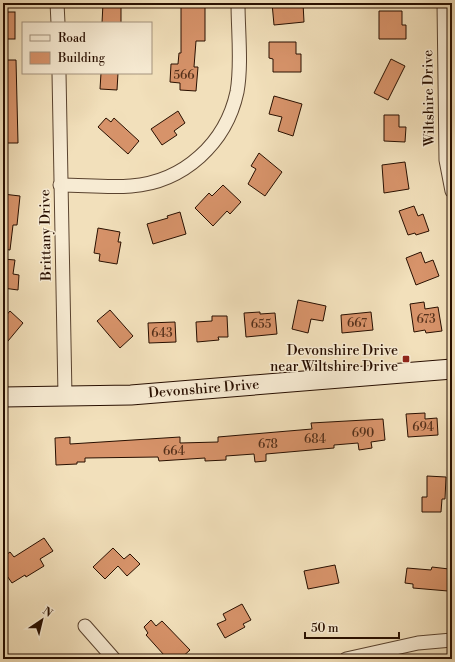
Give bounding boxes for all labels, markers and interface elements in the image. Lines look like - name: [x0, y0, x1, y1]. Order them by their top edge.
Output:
- legend: [22, 22, 152, 74]
- text: Road: [58, 31, 86, 46]
- street label: Wiltshire Drive: [419, 50, 439, 147]
- text: Building: [57, 51, 106, 66]
- house number: 566: [173, 68, 195, 83]
- street label: Brittany Drive: [36, 189, 56, 282]
- house number: 673: [416, 312, 436, 327]
- house number: 667: [347, 316, 367, 331]
- house number: 655: [251, 317, 272, 332]
- house number: 643: [151, 326, 173, 341]
- place label: Devonshire Drive near Wiltshire Drive: [270, 342, 398, 376]
- marker: Devonshire Drive near Wiltshire Drive: [401, 354, 411, 364]
- street label: Devonshire Drive: [147, 376, 260, 403]
- house number: 694: [412, 420, 434, 435]
- house number: 690: [352, 426, 374, 441]
- house number: 684: [304, 432, 326, 447]
- house number: 678: [258, 437, 278, 452]
- house number: 664: [163, 444, 185, 459]
- north arrow: [22, 600, 62, 640]
- text: N: [40, 604, 55, 621]
- scale bar: [305, 614, 399, 640]
- text: 50 m: [311, 621, 339, 636]

